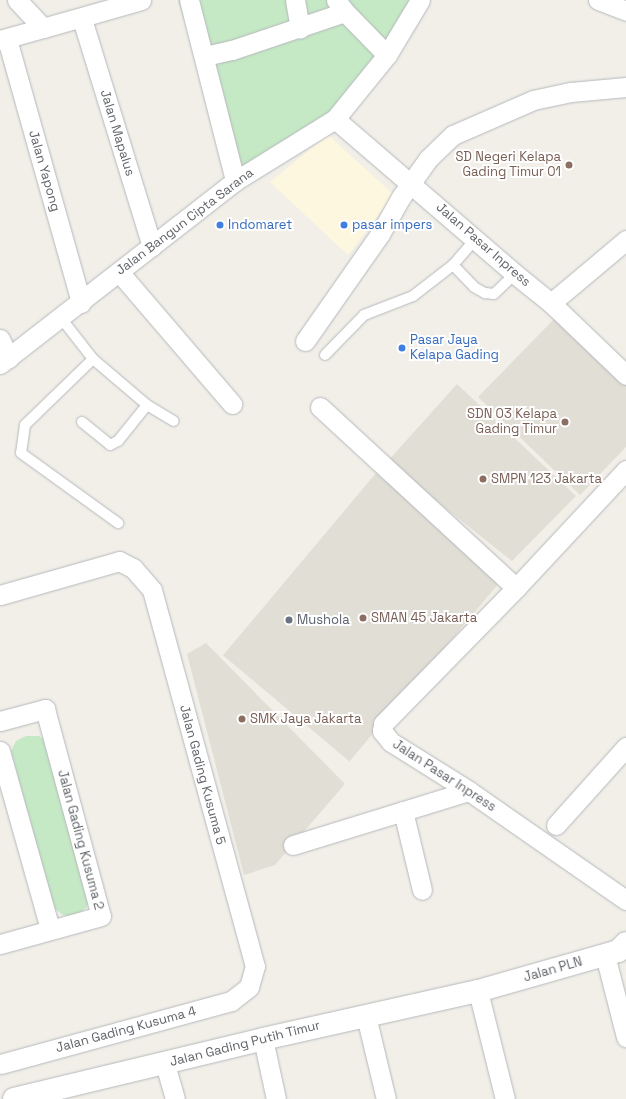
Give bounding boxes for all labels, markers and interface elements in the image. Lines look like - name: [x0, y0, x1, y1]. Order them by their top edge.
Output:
- street label: Jalan Mapalus: [96, 88, 138, 178]
- street label: Jalan Yapong: [25, 129, 63, 213]
- place label: SD Negeri Kelapa Gading Timur 01: [455, 150, 561, 181]
- marker: SD Negeri Kelapa Gading Timur 01: [564, 160, 574, 170]
- street label: Jalan Bangun Cipta Sarana: [113, 165, 257, 279]
- street label: Jalan Pasar Inpress: [433, 200, 533, 290]
- place label: Indomaret: [228, 217, 292, 233]
- place label: pasar impers: [352, 217, 432, 233]
- marker: Indomaret: [215, 220, 225, 230]
- marker: pasar impers: [339, 220, 349, 230]
- place label: Pasar Jaya Kelapa Gading: [410, 333, 499, 364]
- marker: Pasar Jaya Kelapa Gading: [397, 343, 407, 353]
- place label: SDN 03 Kelapa Gading Timur: [467, 407, 557, 438]
- marker: SDN 03 Kelapa Gading Timur: [560, 417, 570, 427]
- place label: SMPN 123 Jakarta: [491, 471, 602, 487]
- marker: SMPN 123 Jakarta: [478, 474, 488, 484]
- place label: SMAN 45 Jakarta: [371, 610, 477, 626]
- place label: Mushola: [297, 612, 350, 628]
- marker: SMAN 45 Jakarta: [358, 613, 368, 623]
- marker: Mushola: [284, 615, 294, 625]
- street label: Jalan Gading Kusuma 5: [176, 703, 228, 847]
- place label: SMK Jaya Jakarta: [250, 711, 361, 727]
- marker: SMK Jaya Jakarta: [237, 714, 247, 724]
- street label: Jalan Pasar Inpress: [389, 737, 499, 815]
- street label: Jalan Gading Kusuma 2: [54, 768, 106, 912]
- street label: Jalan PLN: [522, 954, 584, 986]
- street label: Jalan Gading Kusuma 4: [54, 1004, 198, 1056]
- street label: Jalan Gading Putih Timur: [168, 1018, 322, 1070]

